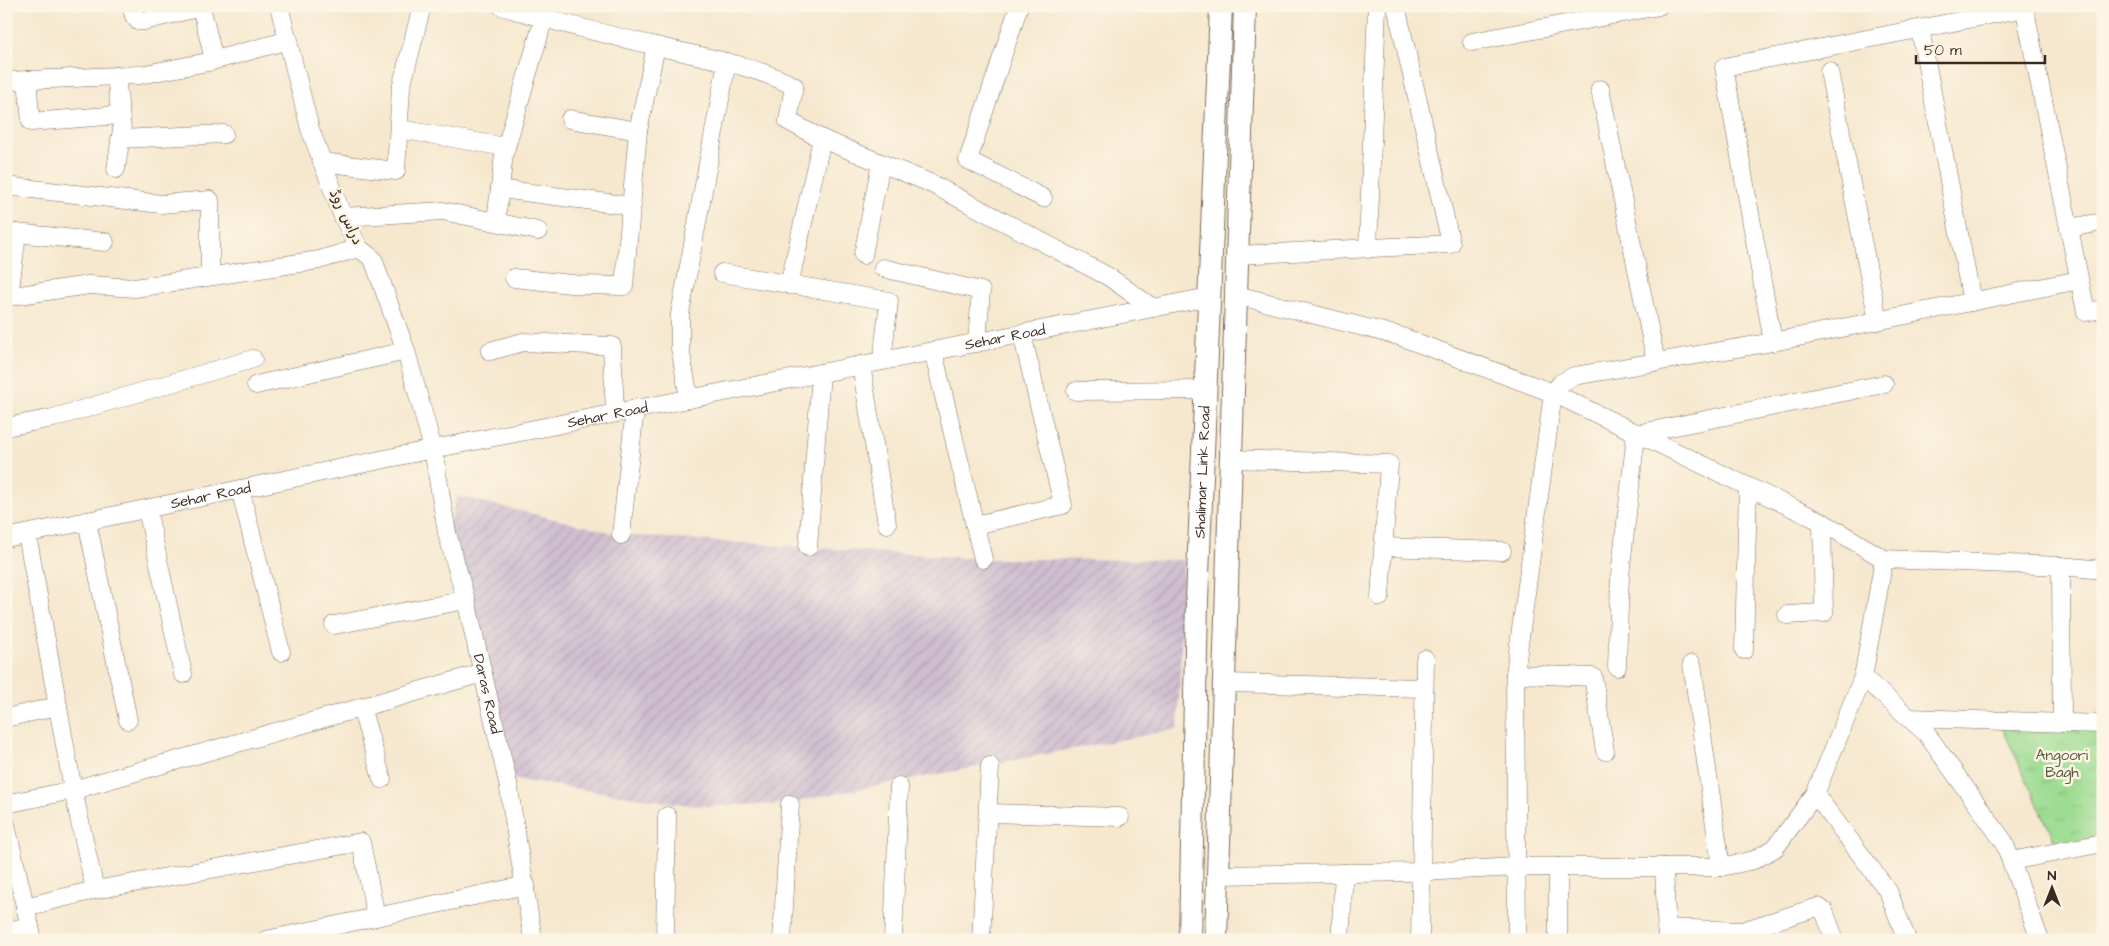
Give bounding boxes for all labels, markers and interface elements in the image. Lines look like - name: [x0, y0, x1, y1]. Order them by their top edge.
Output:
- scale bar: [1916, 32, 2045, 64]
- text: 50 m: [1924, 40, 1962, 61]
- street label: دراس روڈ: [324, 186, 368, 248]
- street label: Sehar Road: [963, 319, 1047, 355]
- street label: Sehar Road: [565, 397, 650, 433]
- street label: Shalimar Link Road: [1189, 405, 1215, 539]
- street label: Sehar Road: [169, 477, 253, 514]
- street label: Daras Road: [468, 652, 507, 736]
- park label: Angoori Bagh: [2036, 745, 2089, 784]
- north arrow: [2026, 864, 2076, 914]
- text: N: [2048, 866, 2057, 886]

